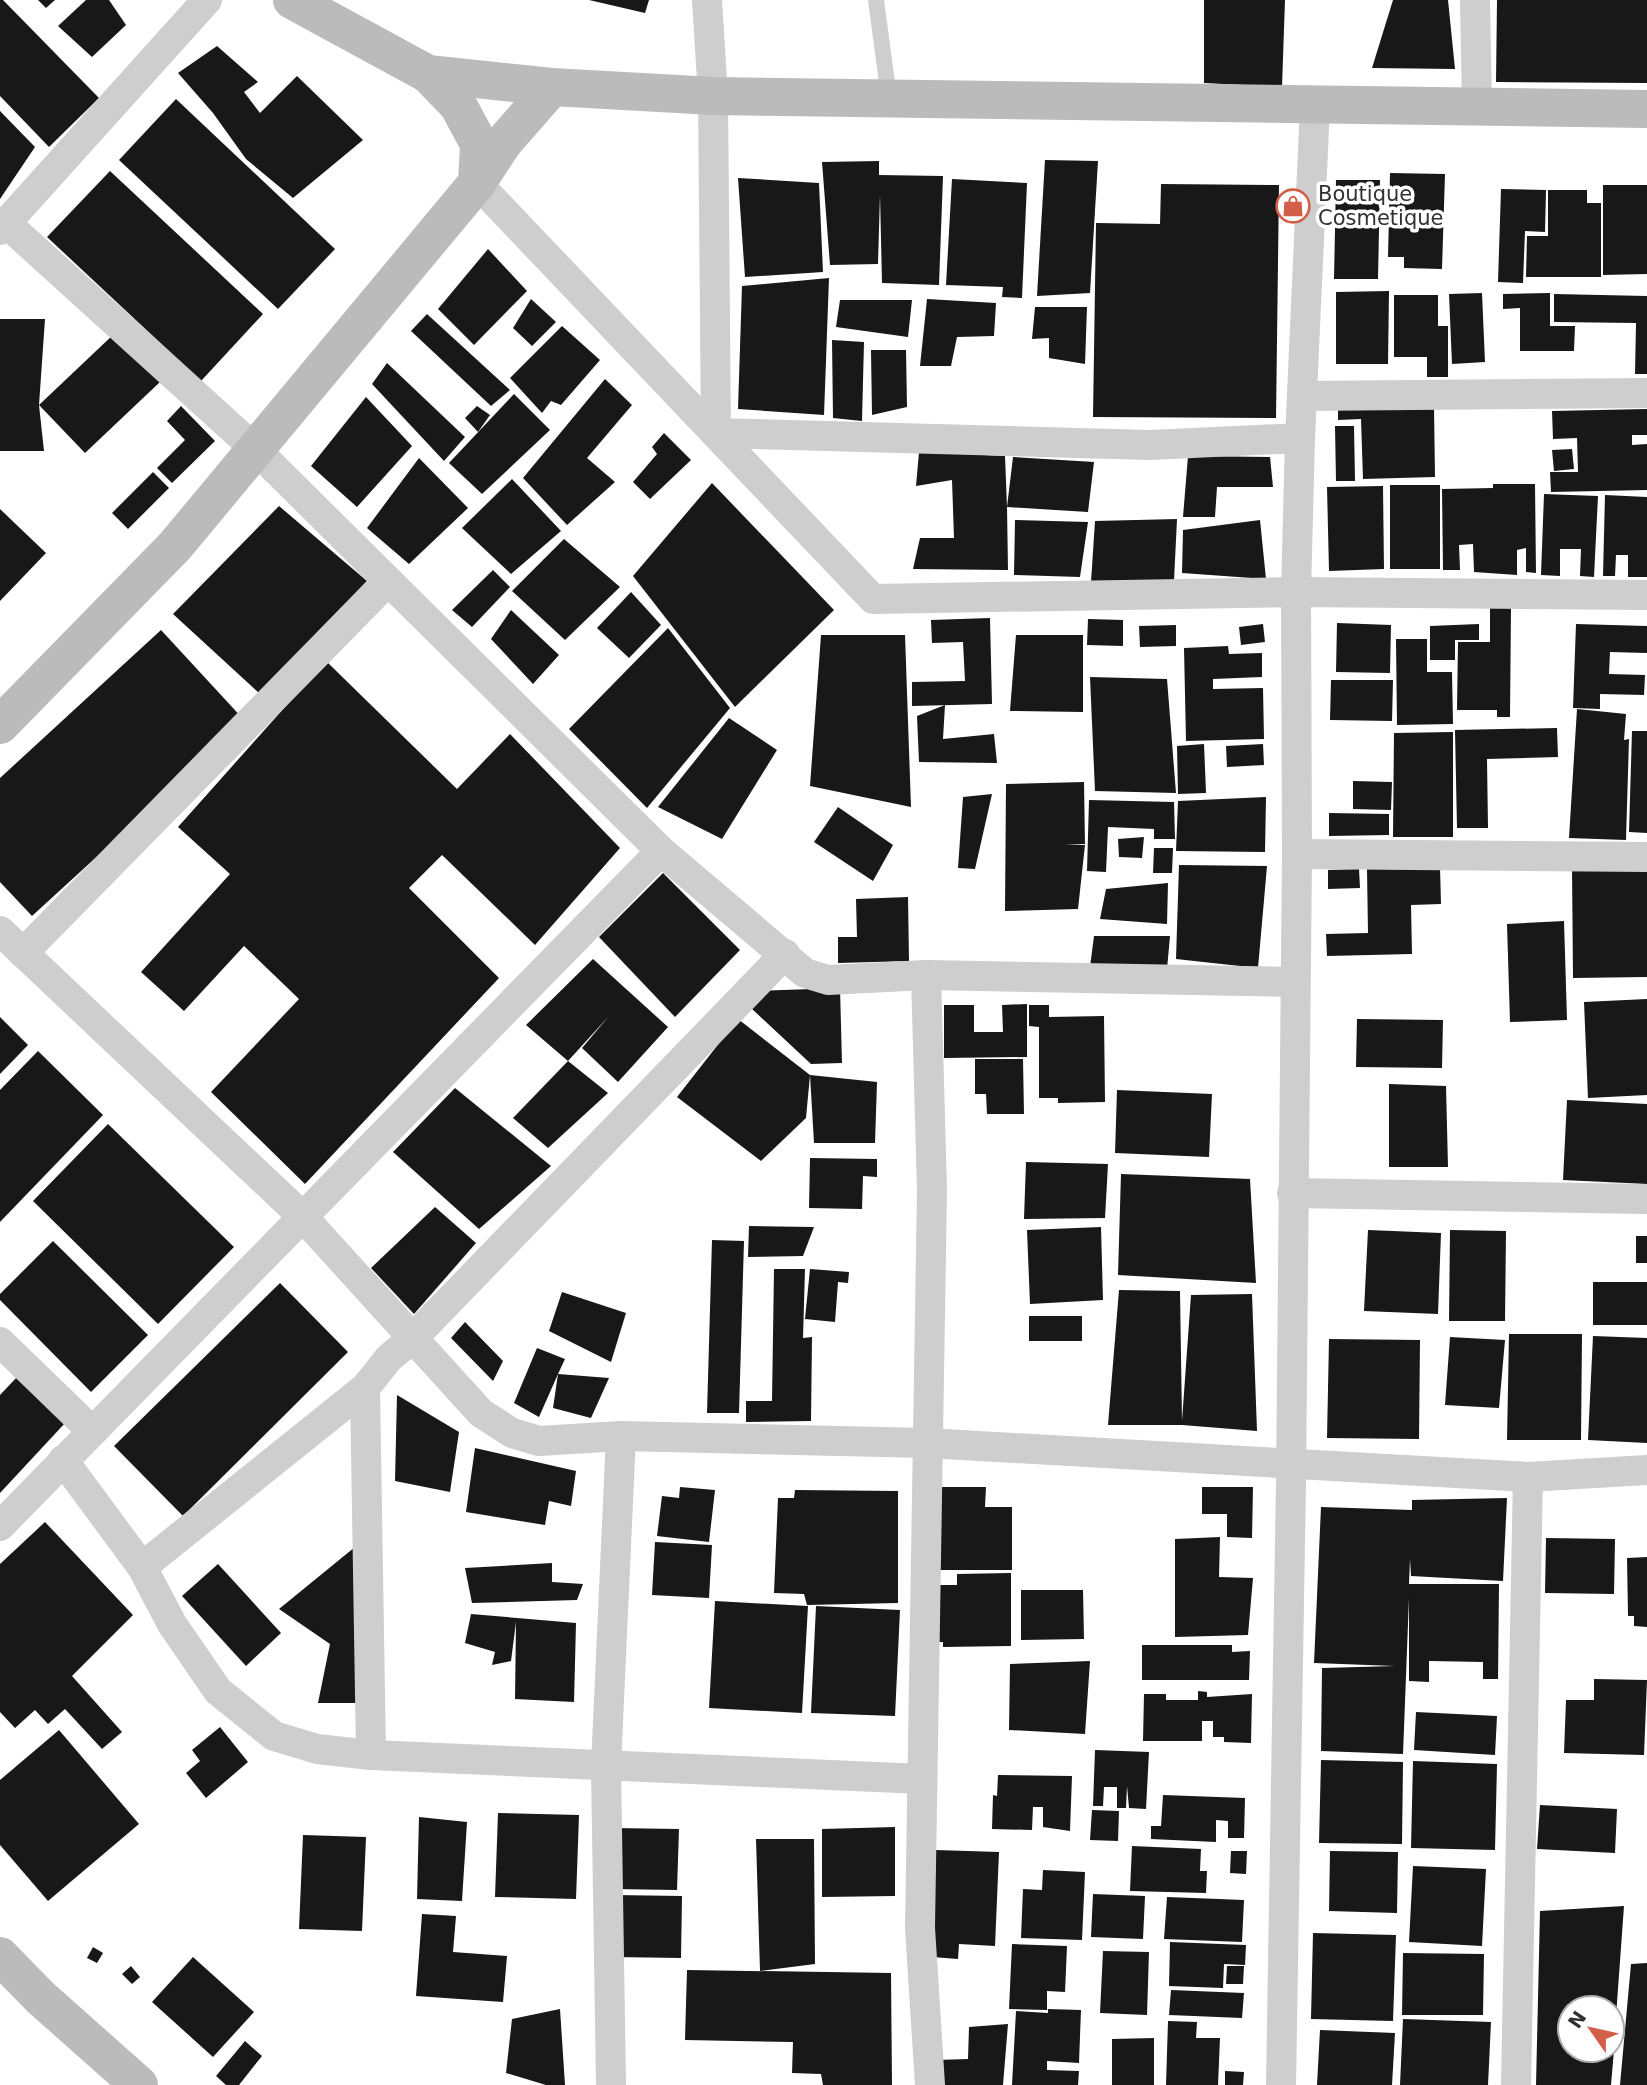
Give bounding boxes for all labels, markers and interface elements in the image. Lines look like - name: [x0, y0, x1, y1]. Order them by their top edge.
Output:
- place label: Boutique Cosmetique: [1318, 182, 1443, 230]
- shop icon: Boutique Cosmetique: [1274, 187, 1312, 225]
- north arrow: [1556, 1994, 1626, 2064]
- text: N: [1563, 2007, 1590, 2032]

